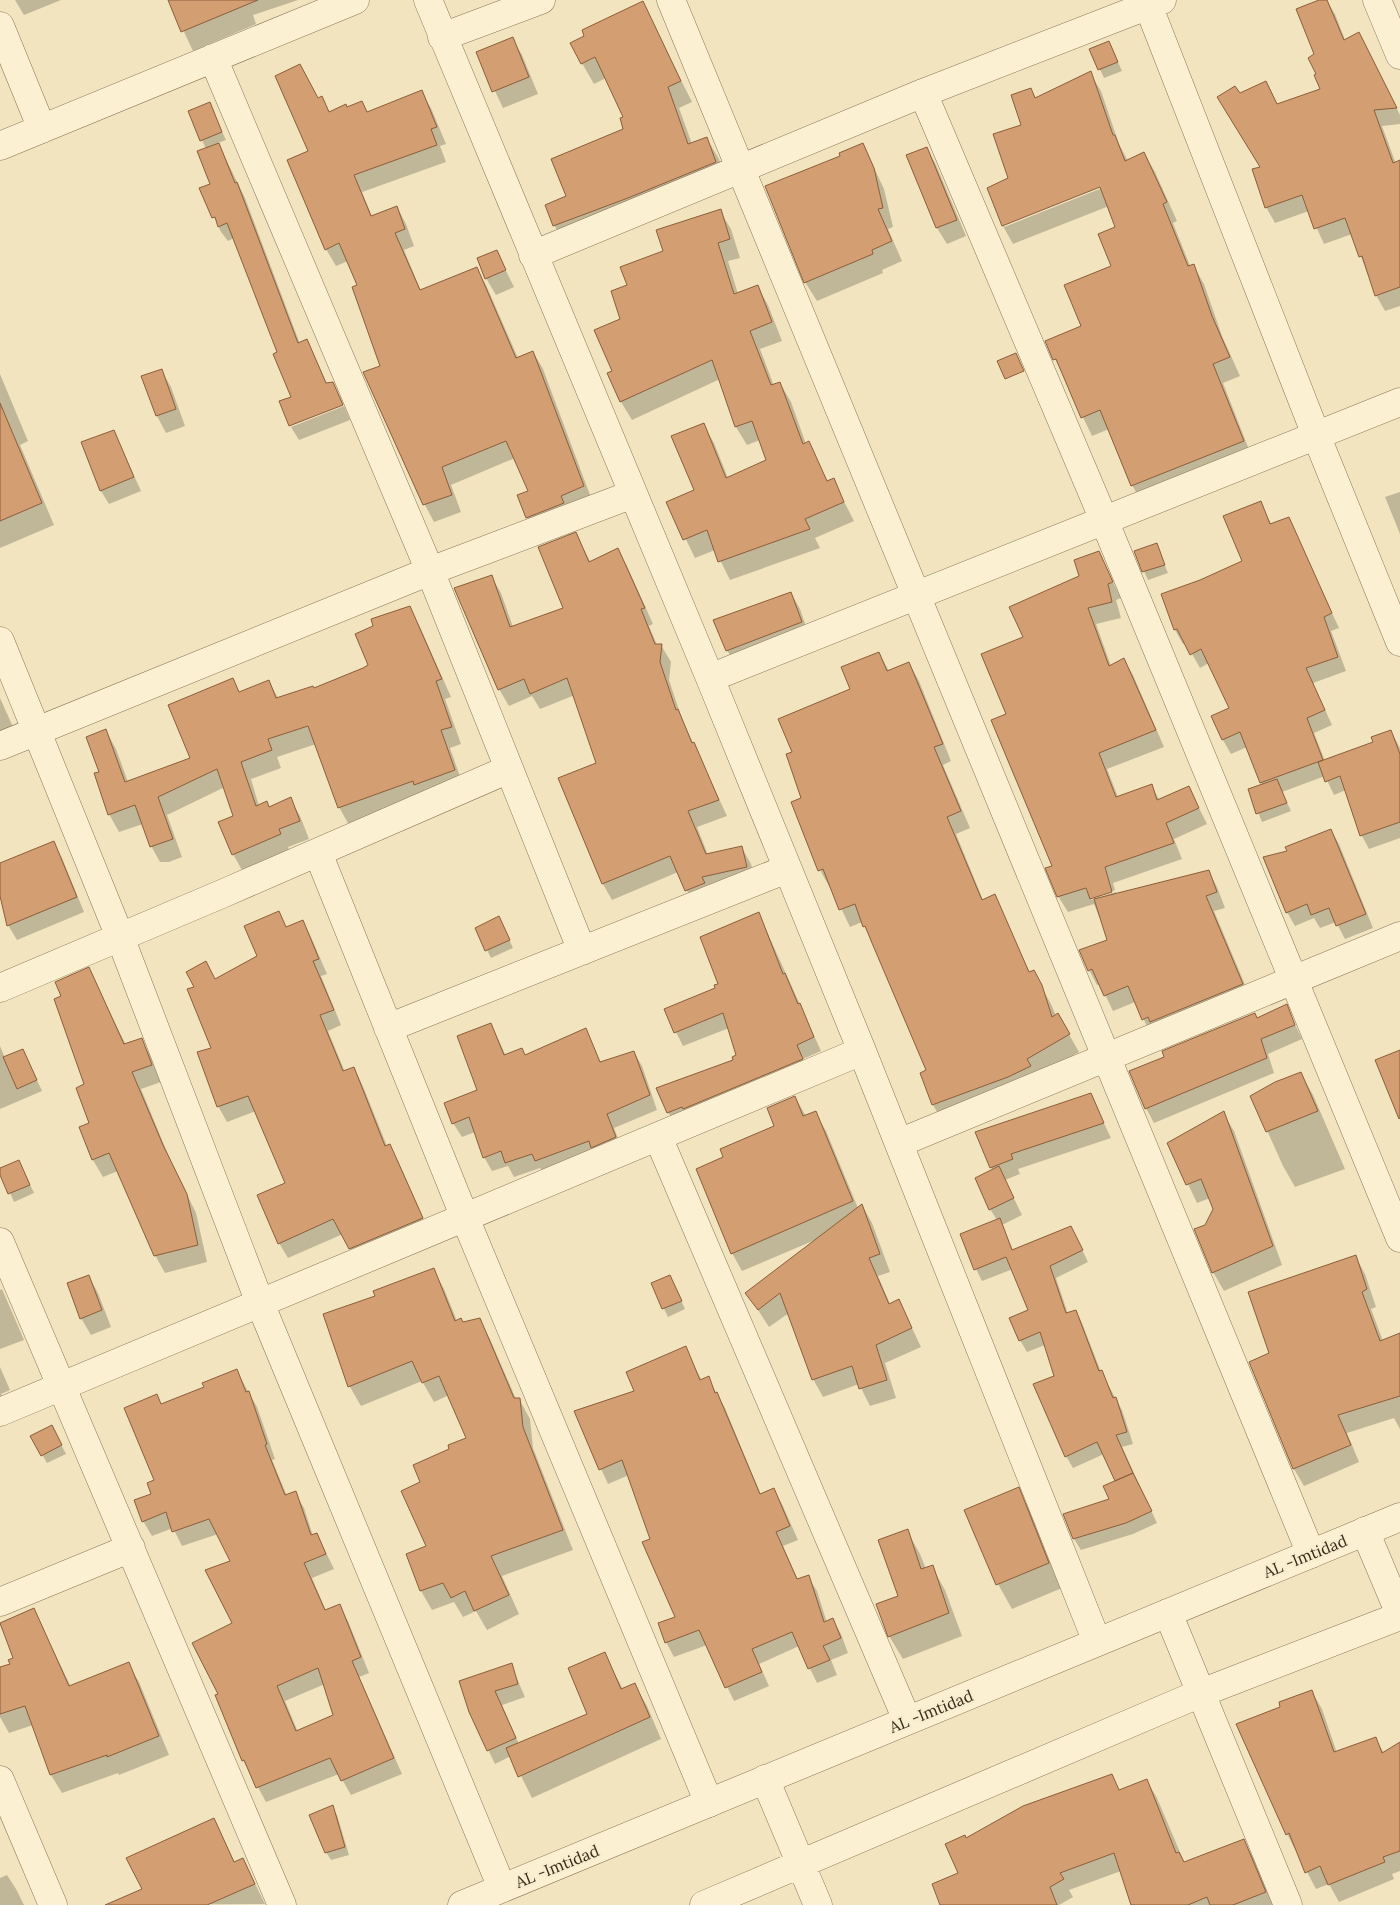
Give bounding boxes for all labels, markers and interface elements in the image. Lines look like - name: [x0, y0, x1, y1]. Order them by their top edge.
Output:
- street label: AL -Imtidad: [1259, 1530, 1350, 1582]
- street label: AL -Imtidad: [885, 1685, 976, 1737]
- street label: AL -Imtidad: [511, 1840, 602, 1892]

